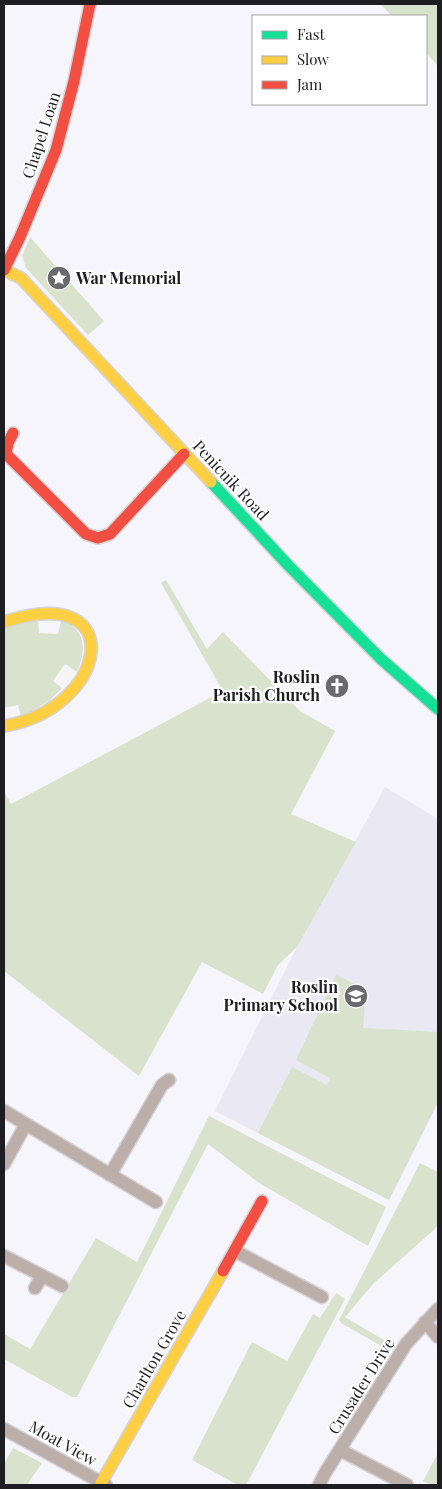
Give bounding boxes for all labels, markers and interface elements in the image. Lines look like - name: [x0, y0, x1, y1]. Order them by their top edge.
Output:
- legend: [252, 15, 427, 105]
- text: Fast: [297, 24, 326, 44]
- text: Slow: [297, 49, 329, 69]
- text: Jam: [296, 74, 323, 94]
- street label: Chapel Loan: [17, 88, 65, 181]
- place icon: War Memorial: [46, 265, 72, 291]
- place label: War Memorial: [75, 267, 181, 288]
- street label: Penicuik Road: [189, 435, 274, 524]
- place label: Roslin Parish Church: [213, 666, 320, 705]
- church icon: Roslin Parish Church: [324, 673, 350, 699]
- place label: Roslin Primary School: [224, 976, 338, 1015]
- school or university icon: Roslin Primary School: [343, 983, 369, 1009]
- street label: Charlton Grove: [117, 1306, 190, 1412]
- street label: Crusader Drive: [323, 1334, 399, 1438]
- street label: Moat View: [26, 1415, 101, 1470]

